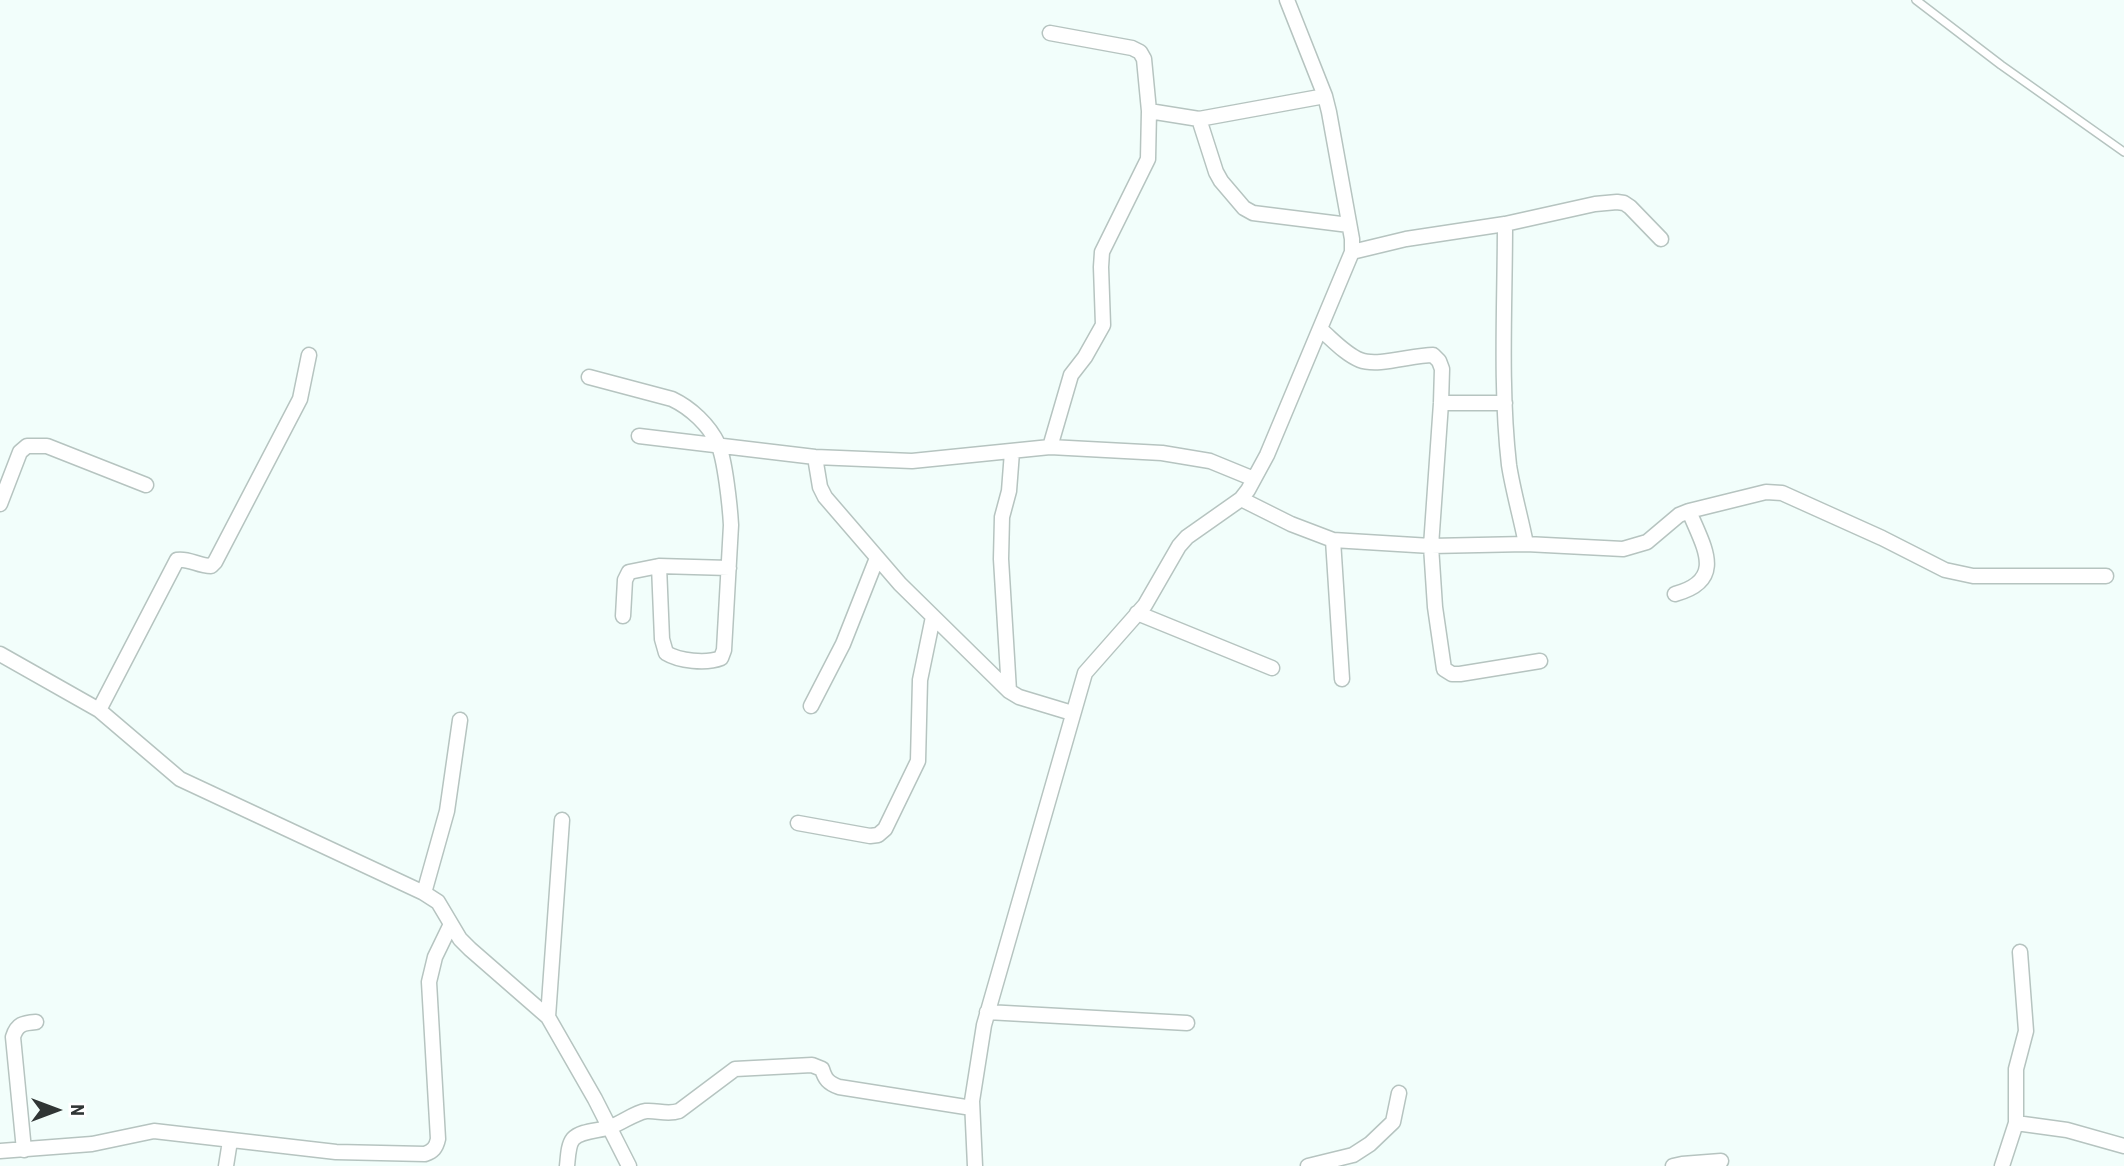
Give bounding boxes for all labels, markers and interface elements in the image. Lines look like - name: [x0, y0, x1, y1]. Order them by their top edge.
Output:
- north arrow: [21, 1075, 91, 1145]
- text: N: [66, 1104, 89, 1116]

